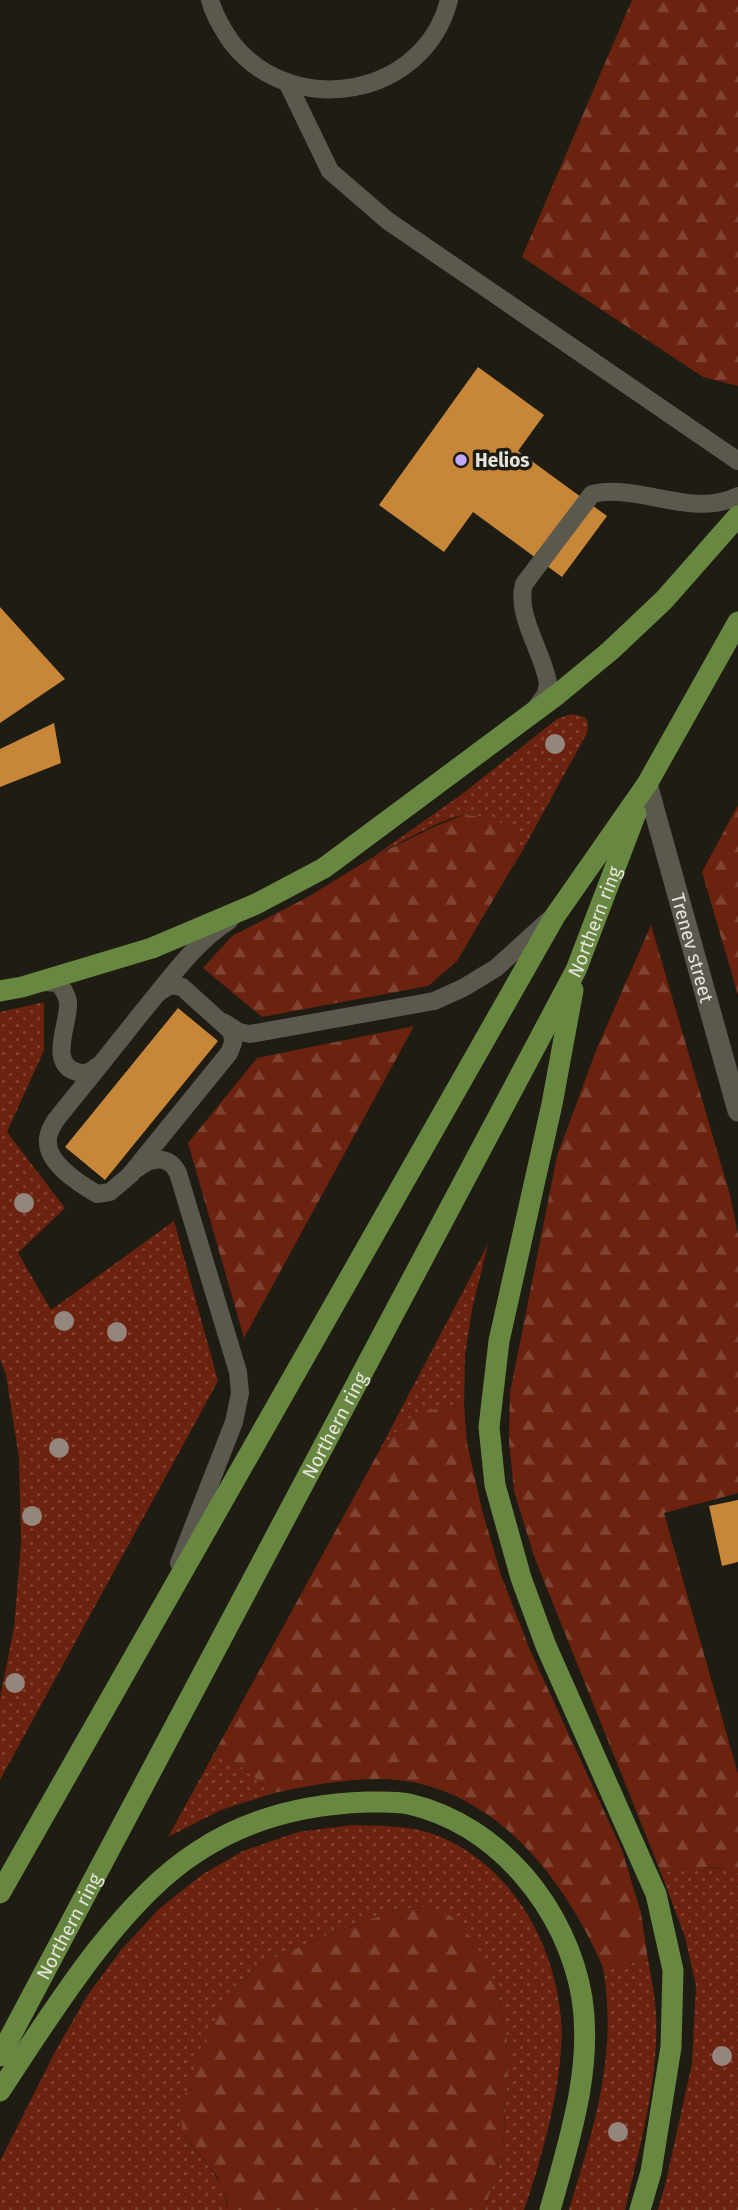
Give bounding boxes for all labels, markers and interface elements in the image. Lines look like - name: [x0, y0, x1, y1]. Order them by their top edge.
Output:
- place label: Helios: [475, 449, 529, 472]
- marker: Helios: [453, 452, 469, 468]
- street label: Northern ring: [563, 863, 626, 981]
- street label: Trenev street: [666, 891, 719, 1005]
- street label: Northern ring: [297, 1368, 372, 1482]
- street label: Northern ring: [31, 1869, 107, 1983]

